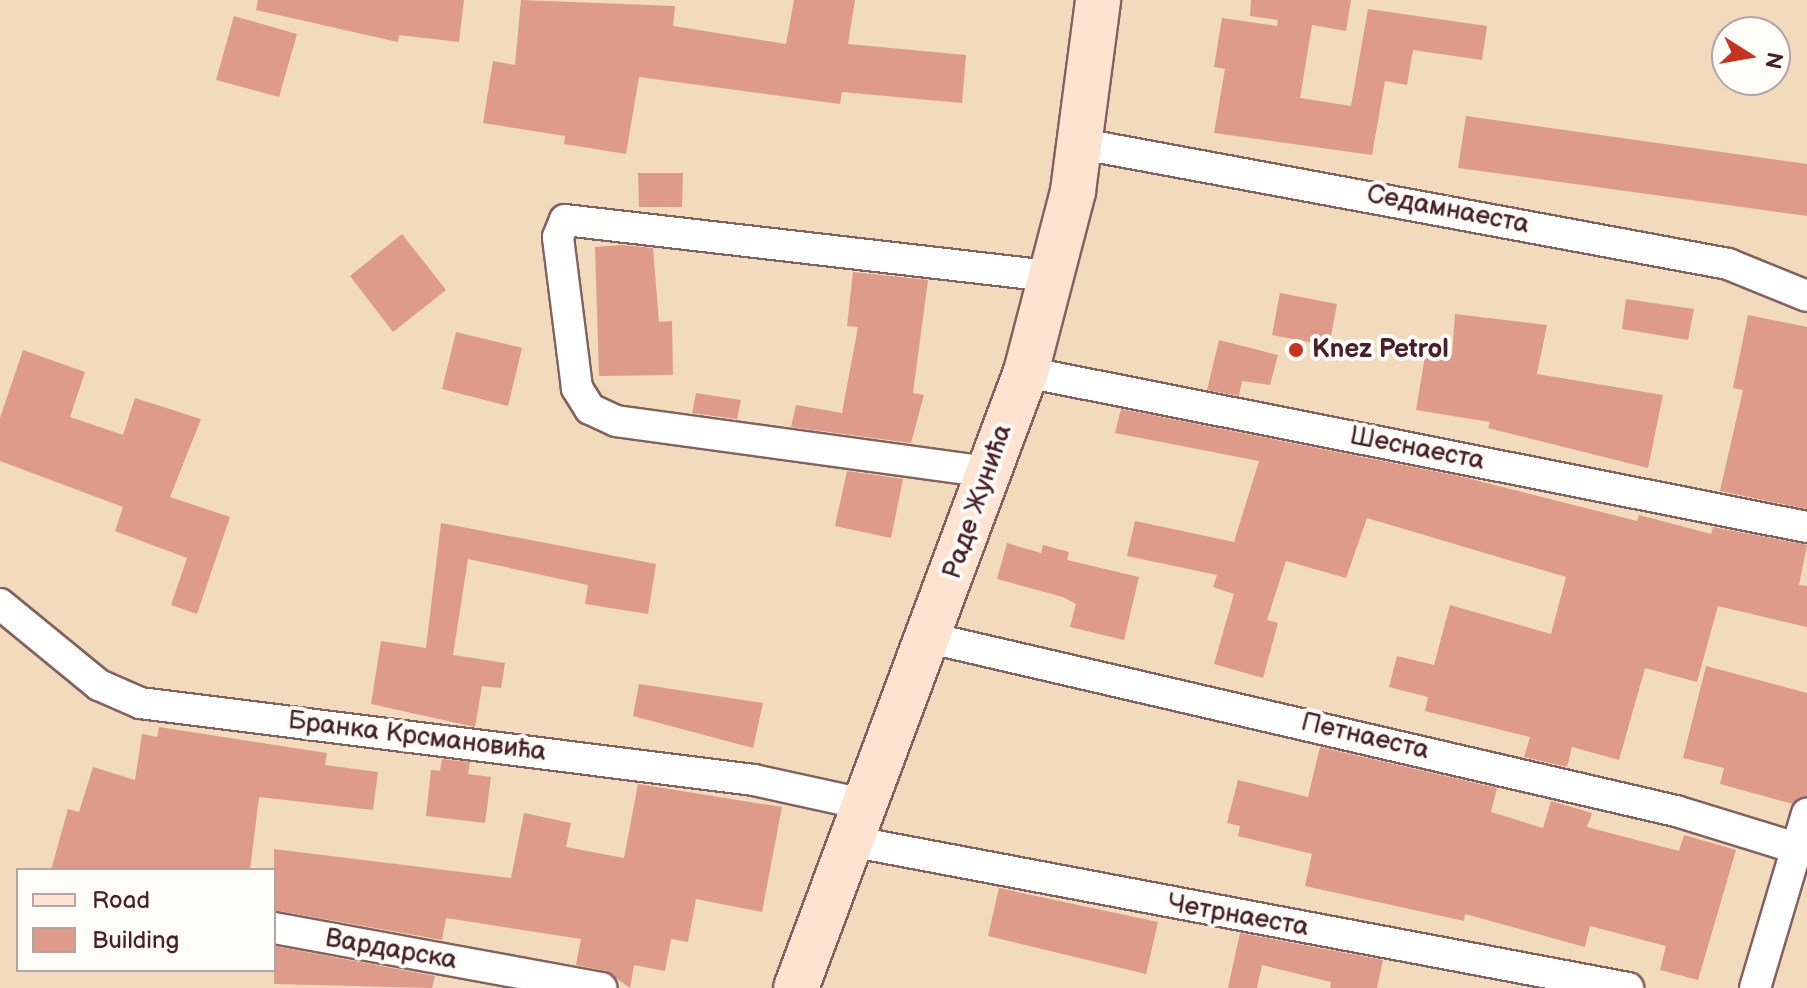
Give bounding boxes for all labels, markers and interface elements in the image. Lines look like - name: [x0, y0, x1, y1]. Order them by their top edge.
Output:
- north arrow: [1711, 16, 1791, 96]
- text: N: [1758, 50, 1788, 71]
- street label: Седамнаеста: [1364, 179, 1532, 241]
- place label: Knez Petrol: [1312, 334, 1449, 366]
- marker: Knez Petrol: [1287, 341, 1305, 359]
- street label: Раде Жунића: [937, 421, 1019, 583]
- street label: Шеснаеста: [1347, 421, 1487, 477]
- street label: Бранка Крсмановића: [286, 706, 548, 768]
- street label: Петнаеста: [1298, 707, 1432, 767]
- legend: [16, 868, 276, 972]
- text: Road: [92, 886, 150, 915]
- street label: Четрнаеста: [1165, 888, 1311, 944]
- street label: Вардарска: [323, 923, 459, 977]
- text: Building: [92, 926, 179, 955]

